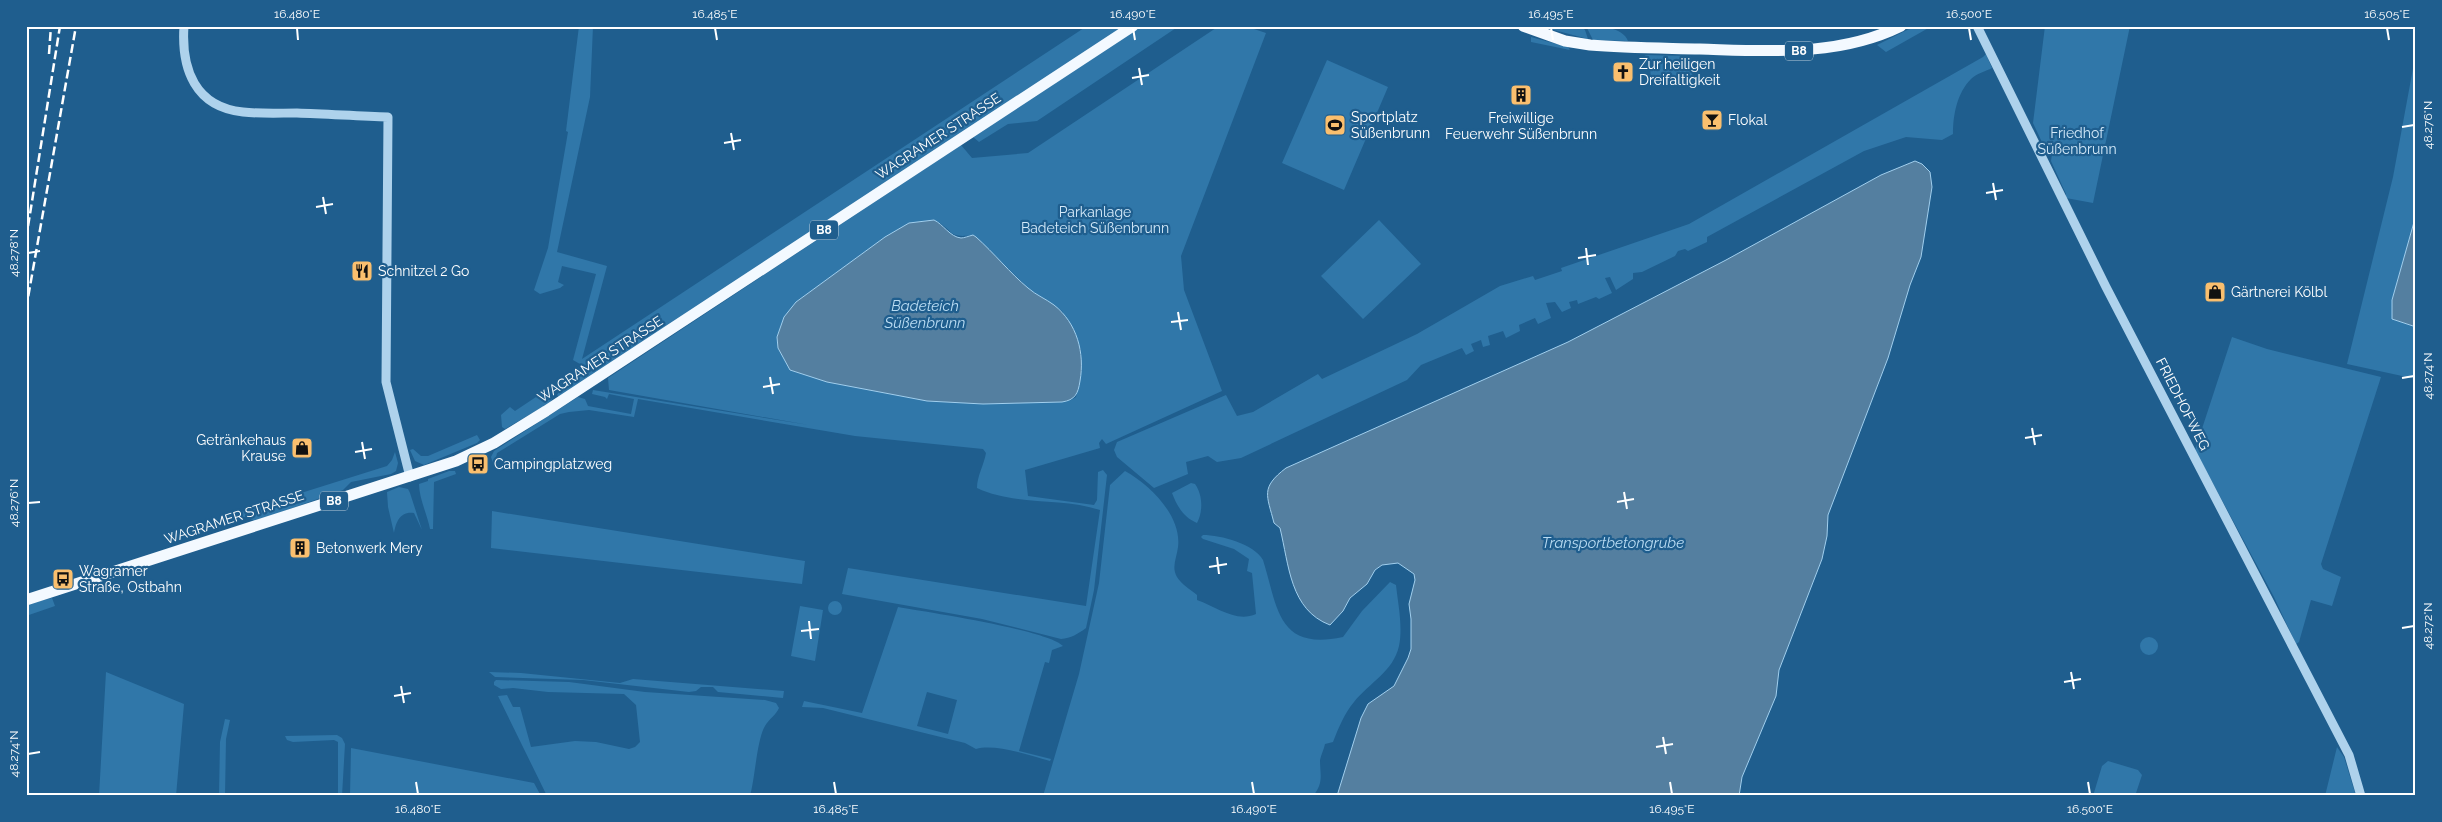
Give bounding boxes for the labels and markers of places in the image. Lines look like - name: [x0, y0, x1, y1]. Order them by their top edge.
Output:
- place label: Zur heiligen Dreifaltigkeit: [1639, 56, 1721, 88]
- church icon: Zur heiligen Dreifaltigkeit: [1611, 60, 1635, 84]
- building icon: Freiwillige Feuerwehr Süßenbrunn: [1509, 83, 1533, 107]
- bar icon: Flokal: [1700, 108, 1724, 132]
- place label: Sportplatz Süßenbrunn: [1351, 109, 1430, 141]
- place label: Freiwillige Feuerwehr Süßenbrunn: [1445, 110, 1597, 142]
- place label: Flokal: [1728, 112, 1767, 128]
- sports icon: Sportplatz Süßenbrunn: [1323, 113, 1347, 137]
- restaurant icon: Schnitzel 2 Go: [350, 259, 374, 283]
- place label: Schnitzel 2 Go: [378, 263, 469, 279]
- shop icon: Gärtnerei Kölbl: [2203, 280, 2227, 304]
- place label: Gärtnerei Kölbl: [2231, 284, 2328, 300]
- place label: Getränkehaus Krause: [196, 432, 286, 464]
- shop icon: Getränkehaus Krause: [290, 436, 314, 460]
- bus stop icon: Campingplatzweg: [466, 452, 490, 476]
- place label: Campingplatzweg: [494, 456, 612, 472]
- building icon: Betonwerk Mery: [288, 536, 312, 560]
- place label: Betonwerk Mery: [316, 540, 423, 556]
- place label: Wagramer Straße, Ostbahn: [79, 563, 182, 595]
- bus stop icon: Wagramer Straße, Ostbahn: [51, 567, 75, 591]

